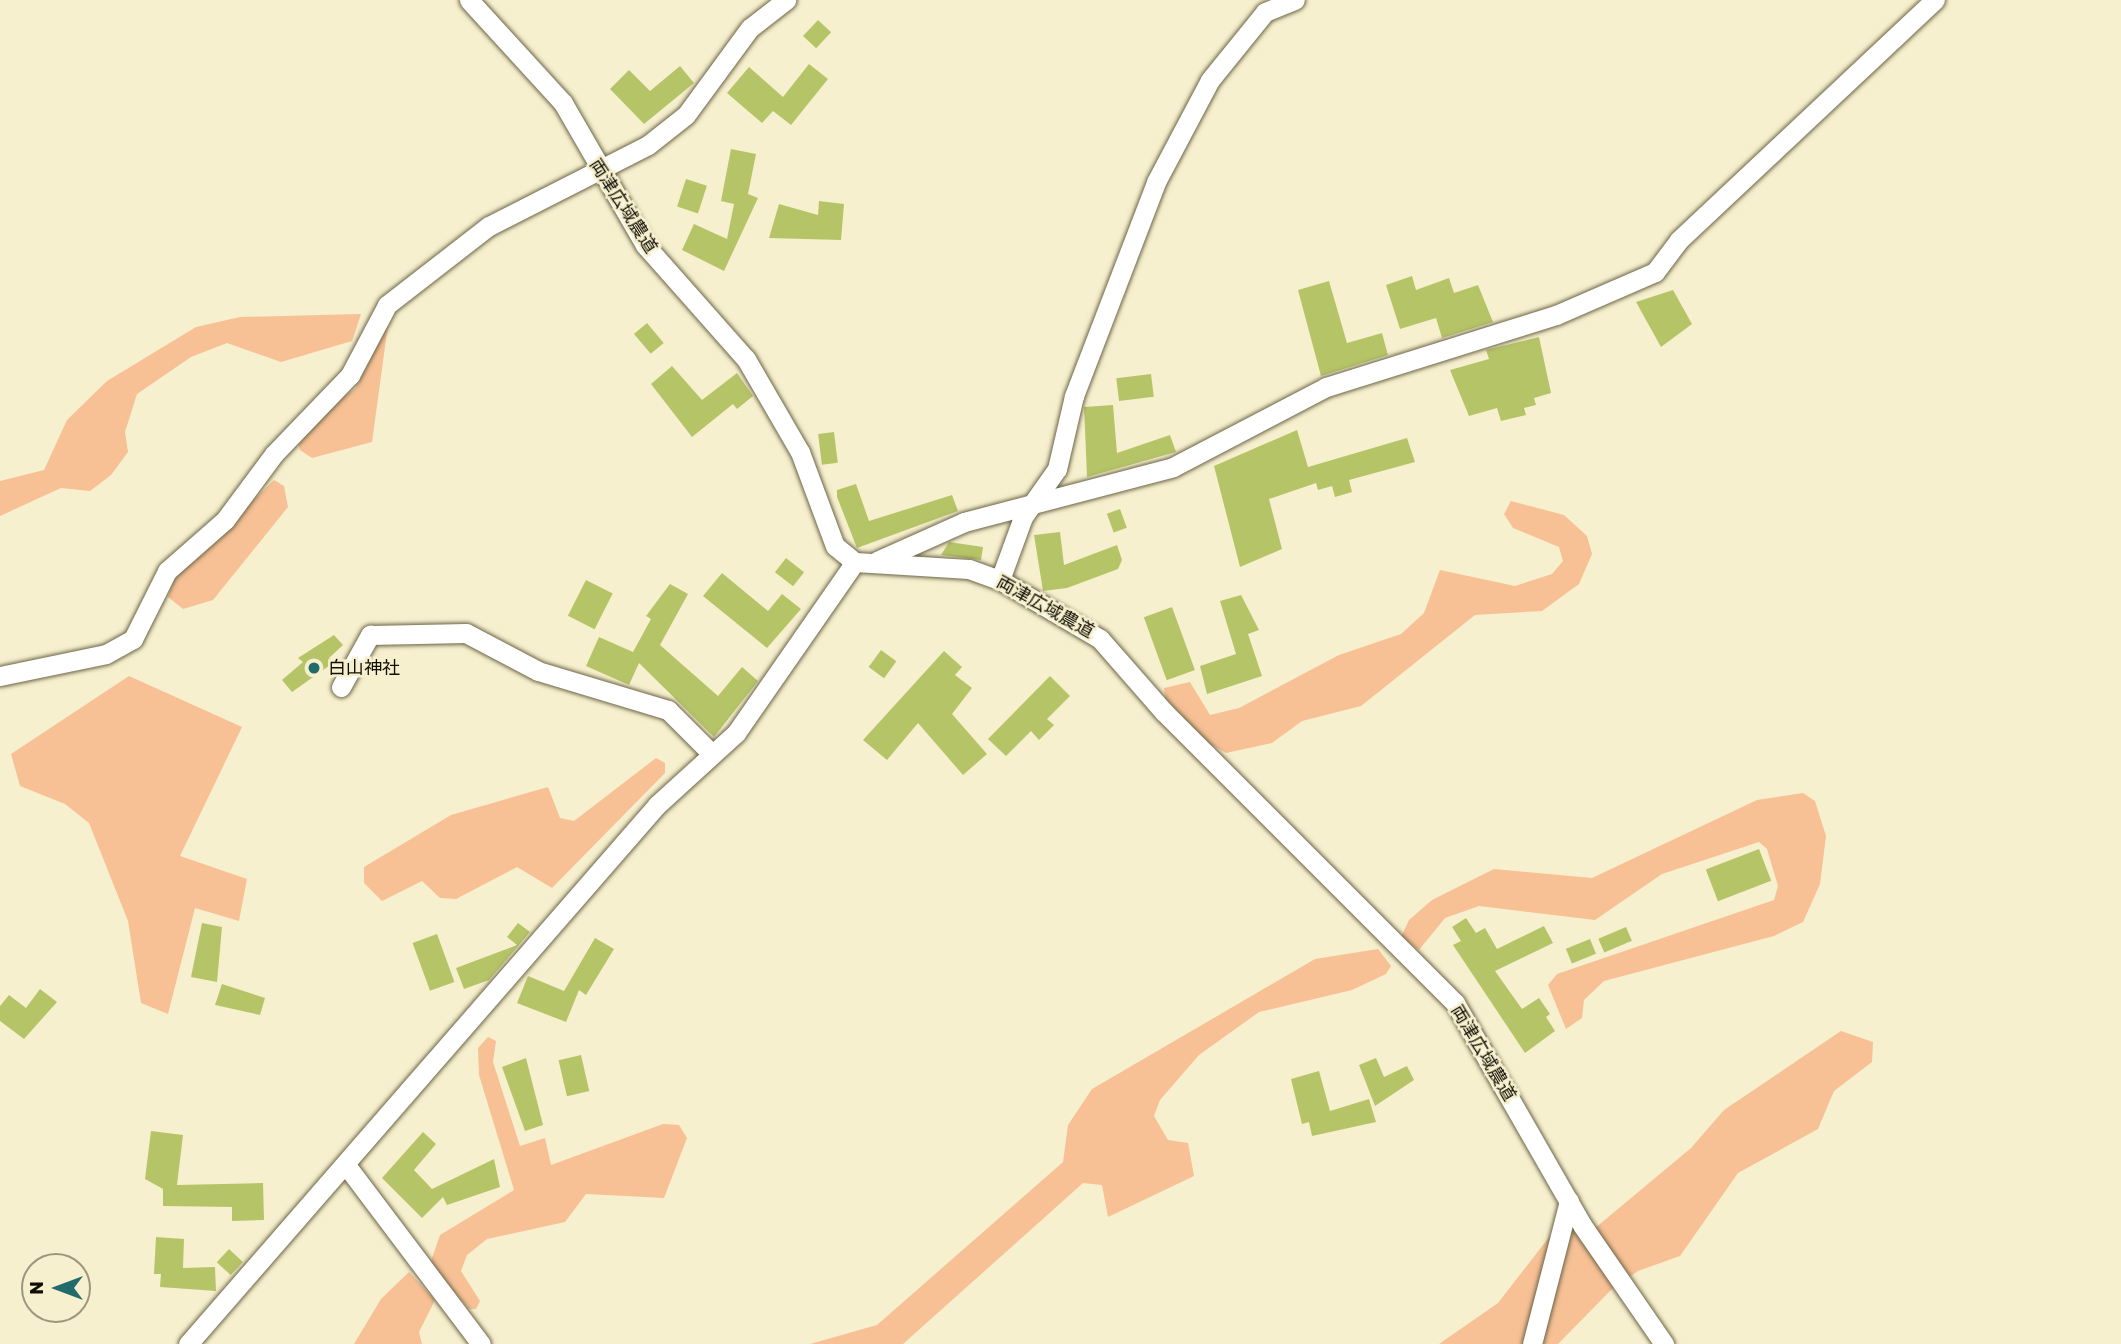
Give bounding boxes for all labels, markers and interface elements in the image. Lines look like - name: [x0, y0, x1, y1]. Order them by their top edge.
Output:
- street label: 両津広域農道: [585, 155, 661, 257]
- street label: 両津広域農道: [993, 571, 1097, 643]
- place label: 白山神社: [328, 657, 400, 679]
- marker: 白山神社: [306, 660, 322, 676]
- street label: 両津広域農道: [1446, 1001, 1520, 1105]
- north arrow: [21, 1253, 91, 1323]
- text: N: [25, 1281, 48, 1295]

